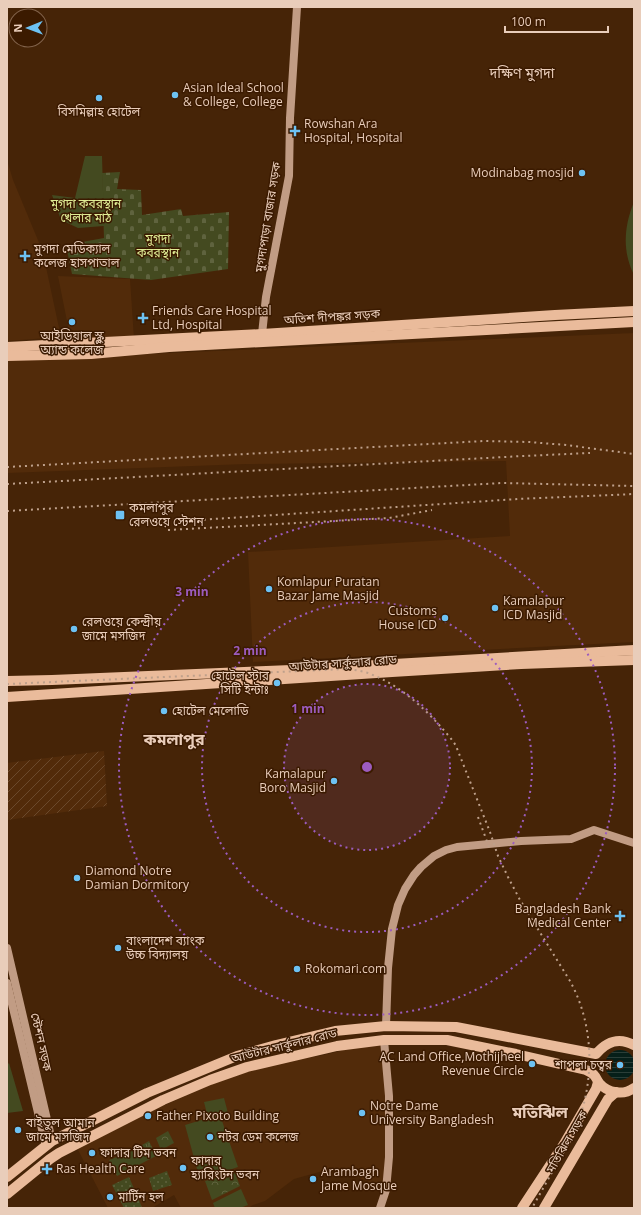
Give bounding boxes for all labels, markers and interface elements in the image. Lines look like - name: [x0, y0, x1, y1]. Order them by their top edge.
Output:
- north arrow: [8, 8, 48, 48]
- scale bar: [505, 8, 608, 34]
- text: 100 m: [511, 13, 546, 30]
- text: N: [10, 24, 25, 33]
- district label: দক্ষিণ মুগদা: [489, 63, 555, 82]
- place label: Asian Ideal School & College, College: [183, 79, 284, 110]
- marker: Asian Ideal School & College, College: [170, 90, 180, 100]
- marker: বিসমিল্লাহ হোটেল: [94, 93, 104, 103]
- place label: বিসমিল্লাহ হোটেল: [57, 103, 141, 120]
- place label: Rowshan Ara Hospital, Hospital: [304, 115, 402, 146]
- marker: Rowshan Ara Hospital, Hospital: [289, 125, 301, 137]
- street label: মুগদাপাড়া বাজার সড়ক: [250, 160, 285, 274]
- place label: Modinabag mosjid: [471, 164, 574, 181]
- marker: Modinabag mosjid: [577, 168, 587, 178]
- park label: মুগদা কবরস্থান খেলার মাঠ: [50, 195, 122, 226]
- park label: মুগদা কবরস্থান: [136, 230, 180, 261]
- place label: মুগদা মেডিক্যাল কলেজ হাসপাতাল: [33, 240, 120, 271]
- marker: মুগদা মেডিক্যাল কলেজ হাসপাতাল: [19, 250, 31, 262]
- place label: Friends Care Hospital Ltd, Hospital: [152, 302, 272, 333]
- street label: অতিশ দীপঙ্কর সড়ক: [282, 305, 381, 328]
- marker: Friends Care Hospital Ltd, Hospital: [137, 312, 149, 324]
- marker: আইডিয়াল স্কুল অ্যান্ড কলেজ: [67, 317, 77, 327]
- place label: আইডিয়াল স্কুল অ্যান্ড কলেজ: [39, 327, 105, 358]
- place label: কমলাপুর রেলওয়ে স্টেশন: [128, 499, 204, 530]
- marker: কমলাপুর রেলওয়ে স্টেশন: [114, 509, 126, 521]
- place label: Komlapur Puratan Bazar Jame Masjid: [277, 573, 380, 604]
- text: 3 min: [175, 583, 209, 600]
- marker: Komlapur Puratan Bazar Jame Masjid: [264, 584, 274, 594]
- place label: Kamalapur ICD Masjid: [503, 592, 564, 623]
- place label: Customs House ICD: [378, 602, 437, 633]
- marker: Kamalapur ICD Masjid: [490, 603, 500, 613]
- place label: রেলওয়ে কেন্দ্রীয় জামে মসজিদ: [81, 613, 162, 644]
- marker: Customs House ICD: [440, 613, 450, 623]
- marker: রেলওয়ে কেন্দ্রীয় জামে মসজিদ: [69, 624, 79, 634]
- text: 2 min: [233, 642, 267, 659]
- street label: আউটার সার্কুলার রোড: [287, 650, 398, 675]
- place label: হোটেল স্টার সিটি ইন্টাঃ: [211, 667, 270, 698]
- marker: হোটেল স্টার সিটি ইন্টাঃ: [272, 678, 282, 688]
- text: 1 min: [291, 700, 325, 717]
- place label: হোটেল মেলোডি: [172, 702, 249, 719]
- marker: হোটেল মেলোডি: [159, 706, 169, 716]
- district label: কমলাপুর: [142, 728, 205, 750]
- centre of rings: [360, 760, 374, 774]
- place label: Kamalapur Boro Masjid: [259, 765, 326, 796]
- marker: Kamalapur Boro Masjid: [329, 776, 339, 786]
- place label: Diamond Notre Damian Dormitory: [85, 862, 190, 893]
- marker: Diamond Notre Damian Dormitory: [72, 873, 82, 883]
- place label: Bangladesh Bank Medical Center: [515, 900, 612, 931]
- marker: Bangladesh Bank Medical Center: [614, 910, 626, 922]
- place label: বাংলাদেশ ব্যাংক উচ্চ বিদ্যালয়: [125, 932, 205, 963]
- marker: বাংলাদেশ ব্যাংক উচ্চ বিদ্যালয়: [113, 943, 123, 953]
- place label: Rokomari.com: [305, 960, 386, 977]
- marker: Rokomari.com: [292, 964, 302, 974]
- street label: স্টেশন সড়ক: [27, 1011, 57, 1073]
- street label: আউটার সার্কুলার রোড: [228, 1024, 339, 1067]
- place label: AC Land Office,Mothijheel Revenue Circle: [379, 1048, 524, 1079]
- place label: শাপলা চত্বর: [554, 1056, 613, 1073]
- marker: AC Land Office,Mothijheel Revenue Circle: [527, 1059, 537, 1069]
- marker: শাপলা চত্বর: [615, 1060, 625, 1070]
- place label: Notre Dame University Bangladesh: [370, 1097, 494, 1128]
- district label: মতিঝিল: [511, 1101, 569, 1123]
- place label: Father Pixoto Building: [156, 1107, 280, 1124]
- street label: মতিঝিল সড়ক: [541, 1107, 591, 1177]
- marker: Notre Dame University Bangladesh: [357, 1108, 367, 1118]
- marker: Father Pixoto Building: [143, 1111, 153, 1121]
- place label: বাইতুল আমান জামে মসজিদ: [25, 1114, 96, 1145]
- marker: বাইতুল আমান জামে মসজিদ: [13, 1125, 23, 1135]
- place label: নটর ডেম কলেজ: [217, 1128, 299, 1145]
- marker: নটর ডেম কলেজ: [205, 1132, 215, 1142]
- place label: ফাদার টিম ভবন: [99, 1144, 177, 1161]
- marker: ফাদার টিম ভবন: [87, 1148, 97, 1158]
- place label: ফাদার হ্যারিংটন ভবন: [190, 1152, 260, 1183]
- place label: Ras Health Care: [56, 1160, 145, 1177]
- marker: Ras Health Care: [41, 1163, 53, 1175]
- marker: ফাদার হ্যারিংটন ভবন: [178, 1163, 188, 1173]
- place label: Arambagh Jame Mosque: [320, 1163, 397, 1194]
- marker: Arambagh Jame Mosque: [308, 1174, 318, 1184]
- place label: মার্টিন হল: [117, 1188, 164, 1205]
- marker: মার্টিন হল: [105, 1192, 115, 1202]

